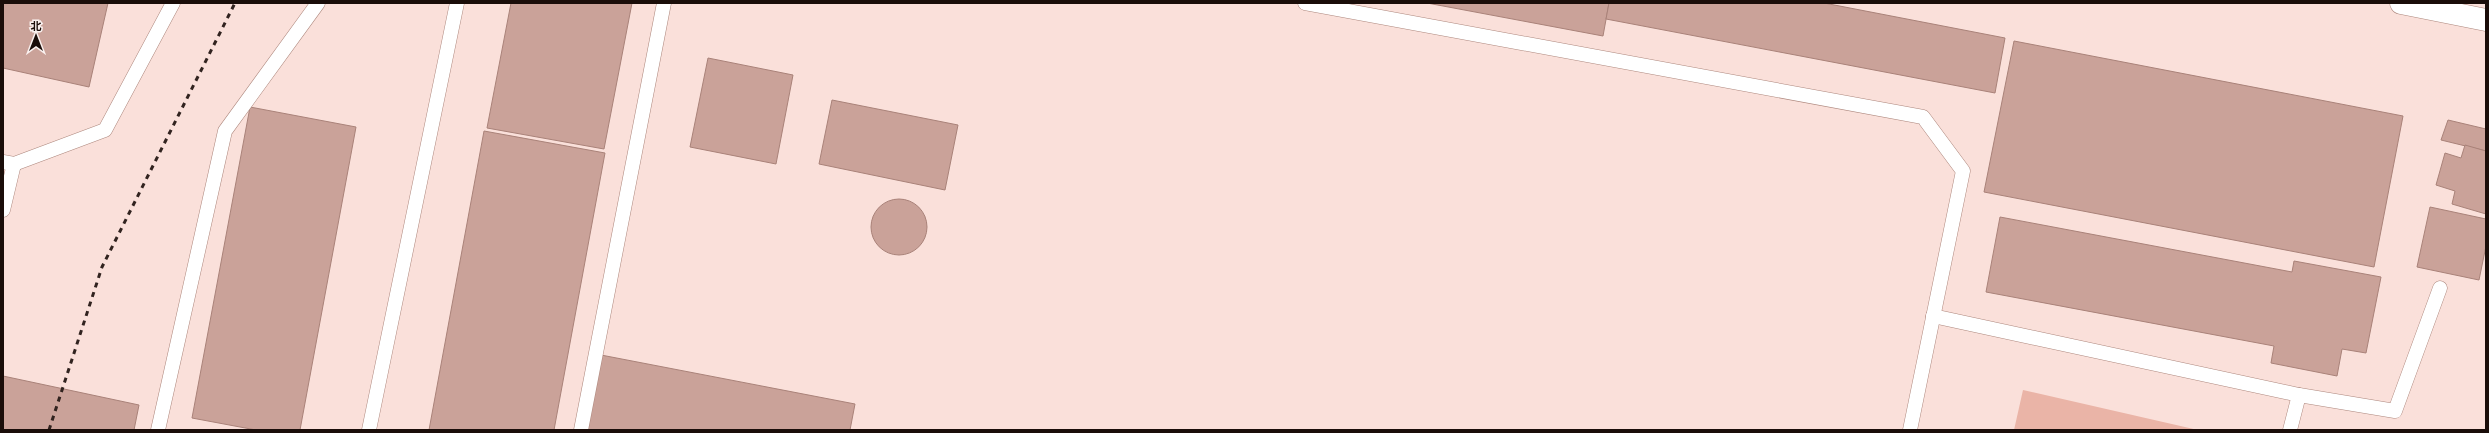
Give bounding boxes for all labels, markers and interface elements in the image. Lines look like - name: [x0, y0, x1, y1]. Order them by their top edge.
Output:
- north arrow: [16, 16, 56, 56]
- text: 北: [31, 20, 42, 33]

